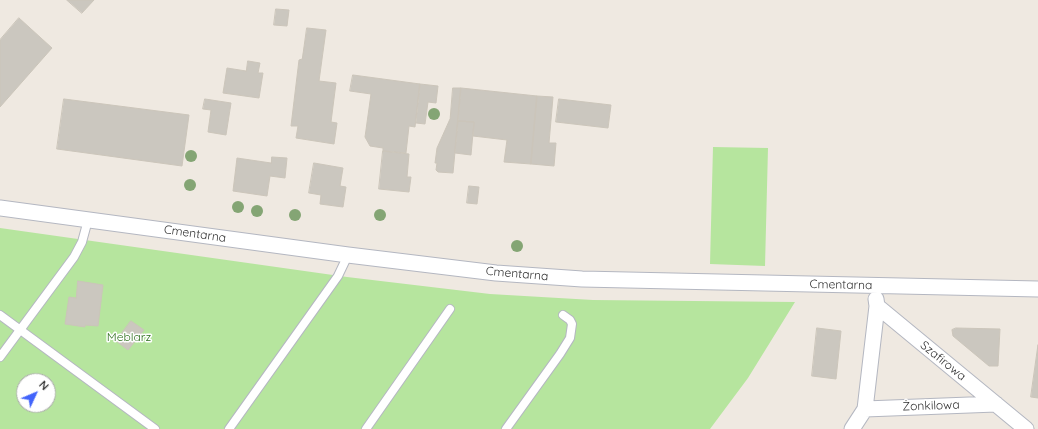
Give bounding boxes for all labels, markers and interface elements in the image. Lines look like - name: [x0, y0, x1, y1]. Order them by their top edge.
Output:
- street label: Cmentarna: [163, 223, 227, 245]
- street label: Cmentarna: [485, 264, 549, 284]
- street label: Cmentarna: [810, 277, 872, 293]
- park label: Meblarz: [107, 330, 151, 344]
- street label: Szafirowa: [917, 338, 969, 384]
- north arrow: [16, 373, 56, 413]
- text: N: [36, 378, 52, 393]
- street label: Żonkilowa: [902, 398, 960, 414]

